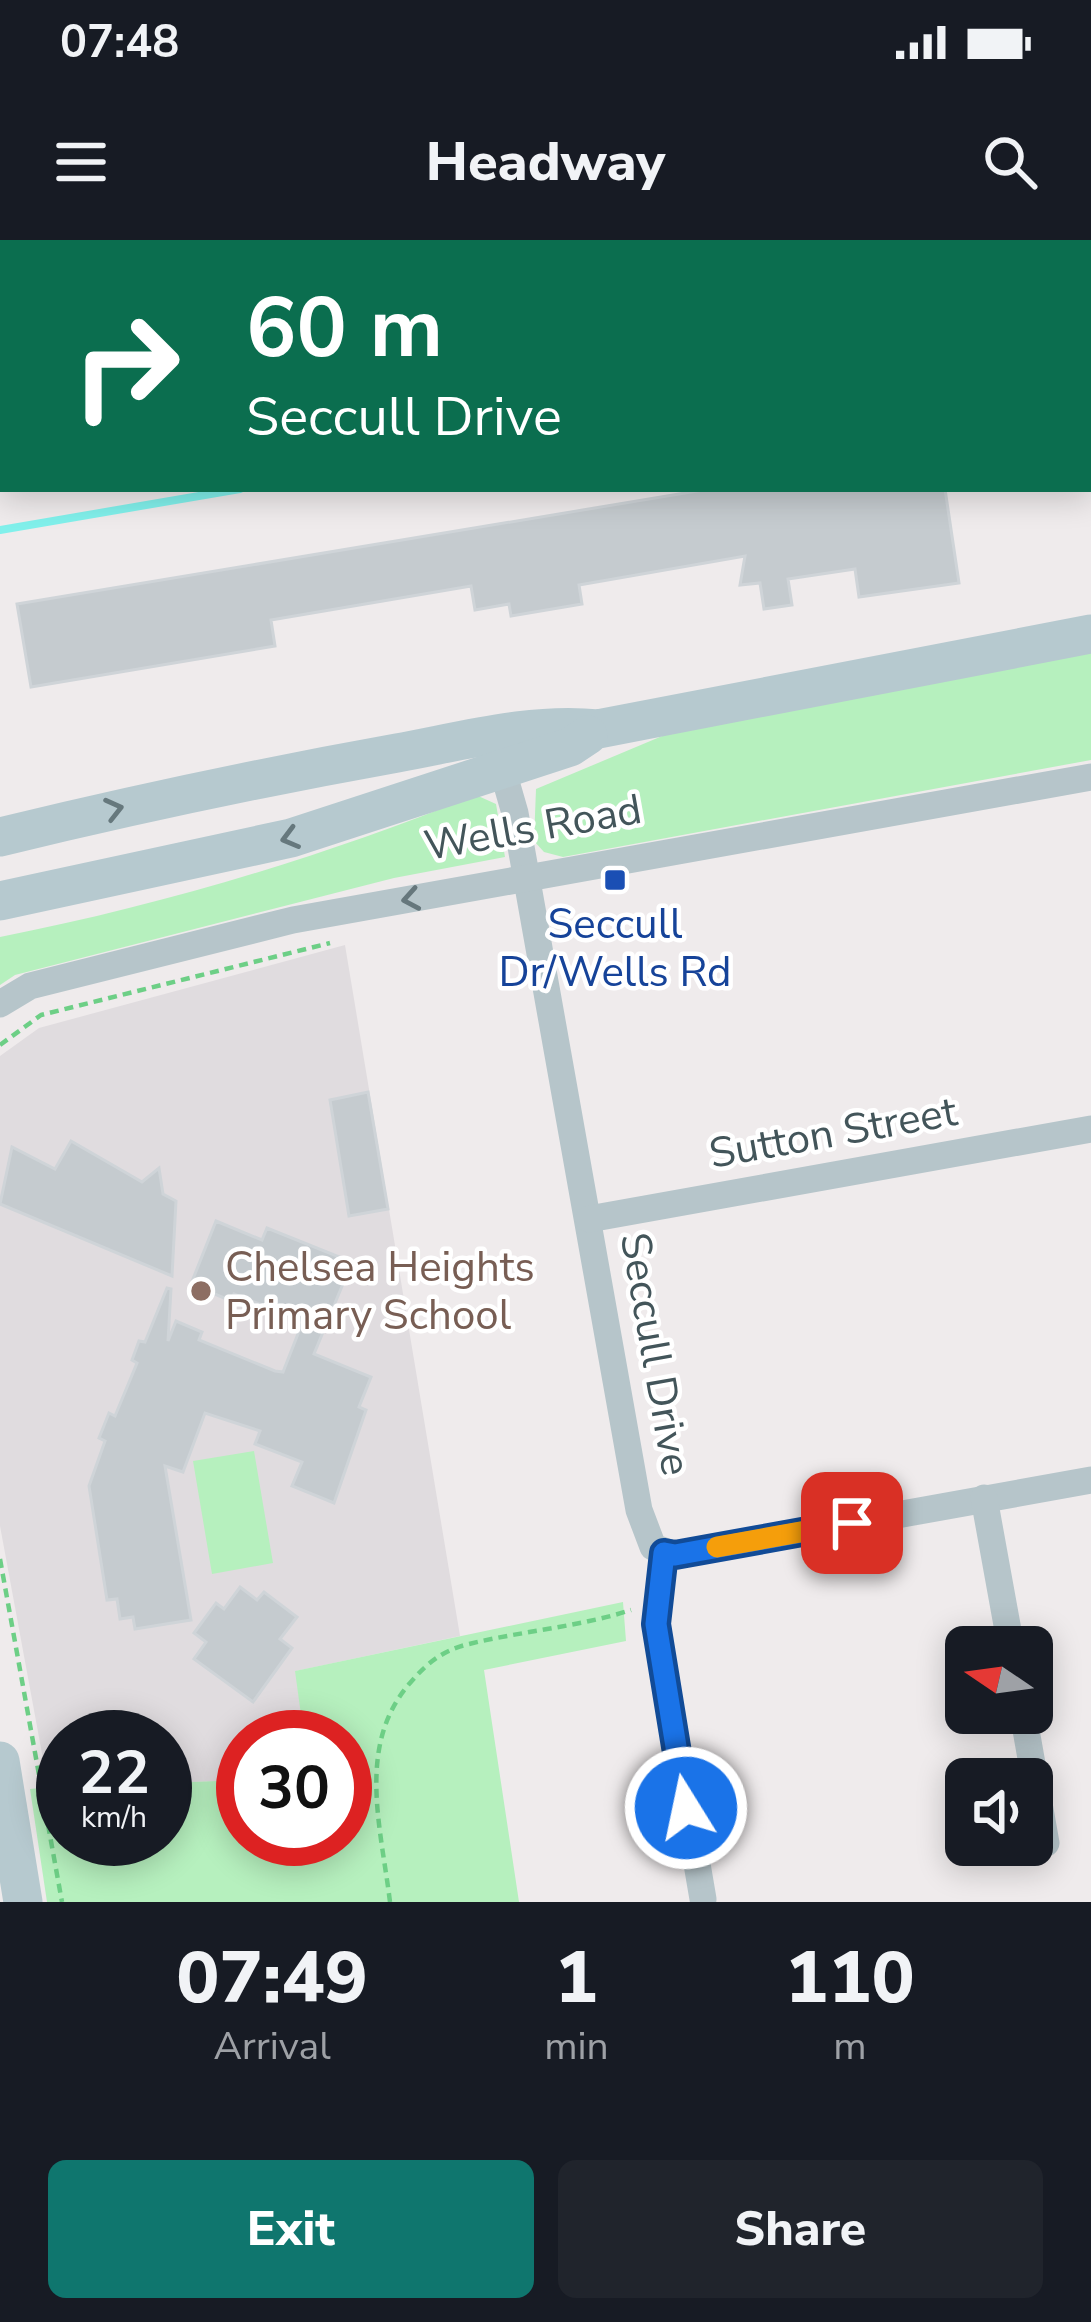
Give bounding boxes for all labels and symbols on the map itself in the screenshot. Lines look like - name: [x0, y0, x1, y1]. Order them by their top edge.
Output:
- street label: Wells Road: [420, 781, 646, 875]
- one-way arrow: [103, 798, 123, 823]
- one-way arrow: [281, 823, 301, 848]
- marker: Seccull Dr/Wells Rd: [602, 867, 628, 893]
- one-way arrow: [401, 885, 421, 910]
- place label: Seccull Dr/Wells Rd: [498, 896, 732, 1001]
- street label: Sutton Street: [705, 1083, 962, 1183]
- street label: Seccull Drive: [606, 1228, 704, 1480]
- place label: Chelsea Heights Primary School: [225, 1239, 535, 1344]
- marker: Chelsea Heights Primary School: [188, 1278, 214, 1304]
- pin: [801, 1472, 903, 1574]
- north arrow: [945, 1626, 1053, 1734]
- speed limit sign: 30: [216, 1710, 372, 1866]
- position arrow: [623, 1745, 749, 1871]

